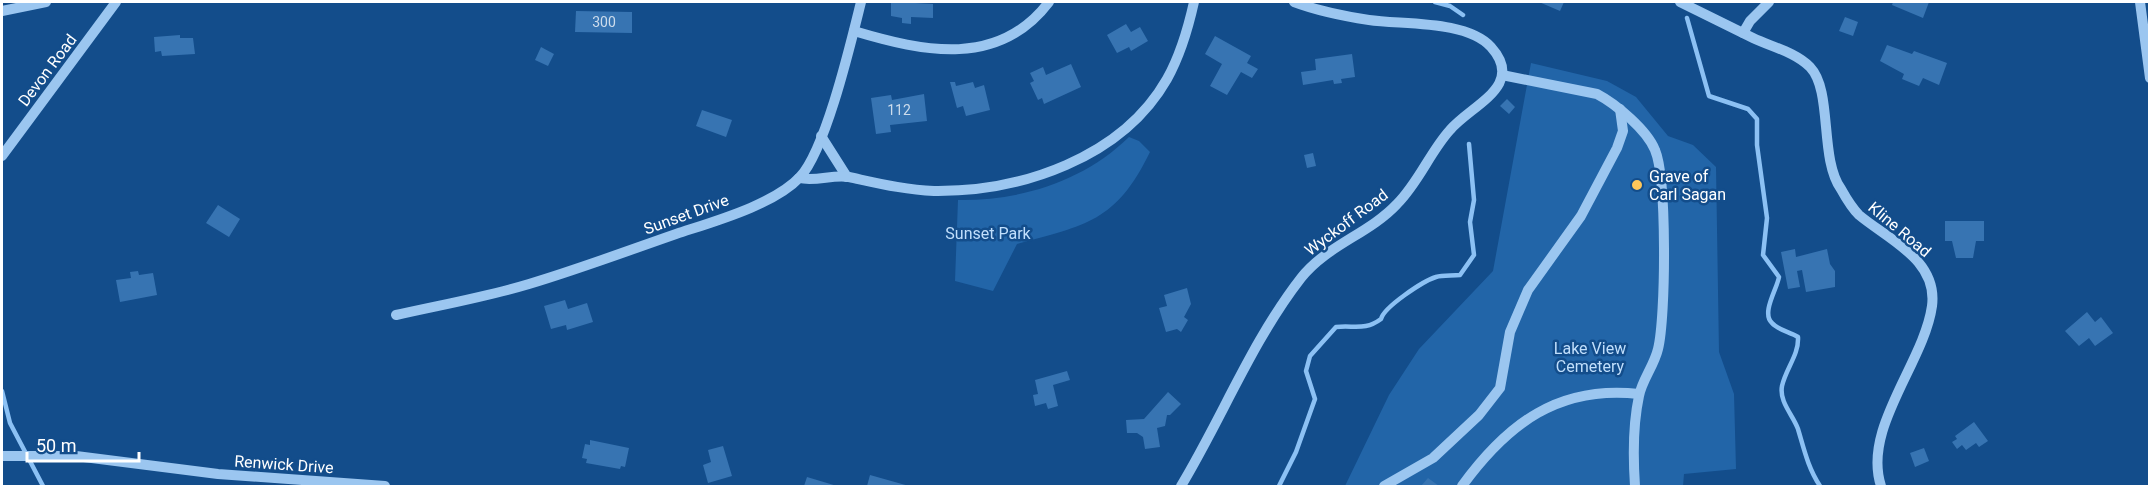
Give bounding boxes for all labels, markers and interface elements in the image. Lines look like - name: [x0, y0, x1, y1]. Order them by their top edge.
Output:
- house number: 300: [592, 14, 616, 30]
- street label: Devon Road: [14, 31, 81, 110]
- house number: 112: [887, 102, 911, 118]
- place label: Grave of Carl Sagan: [1649, 167, 1726, 204]
- marker: Grave of Carl Sagan: [1630, 178, 1644, 192]
- street label: Wyckoff Road: [1301, 185, 1392, 260]
- street label: Sunset Drive: [641, 190, 731, 239]
- street label: Kline Road: [1865, 198, 1935, 261]
- park label: Sunset Park: [945, 224, 1032, 243]
- park label: Lake View Cemetery: [1554, 339, 1626, 376]
- scale bar: [27, 425, 140, 463]
- text: 50 m: [36, 435, 76, 456]
- street label: Renwick Drive: [234, 452, 334, 477]

